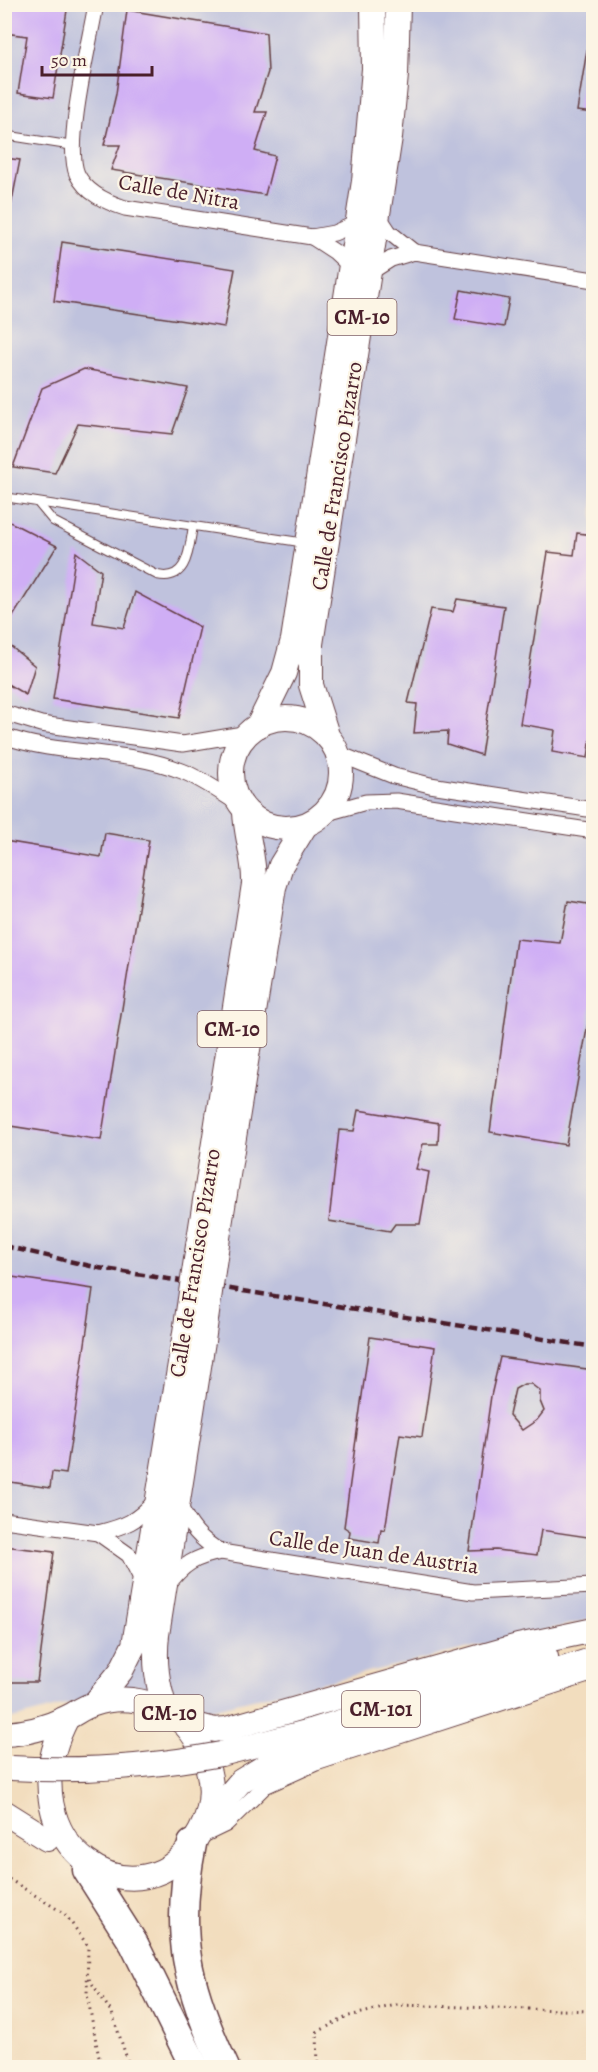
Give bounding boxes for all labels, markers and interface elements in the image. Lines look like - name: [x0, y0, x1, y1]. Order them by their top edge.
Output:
- scale bar: [42, 39, 152, 77]
- text: 50 m: [51, 48, 87, 72]
- street label: Calle de Nitra: [116, 167, 243, 218]
- road number: CM-10: [328, 299, 397, 335]
- street label: Calle de Francisco Pizarro: [304, 359, 370, 592]
- road number: CM-10: [198, 1011, 266, 1047]
- street label: Calle de Francisco Pizarro: [162, 1146, 228, 1379]
- street label: Calle de Juan de Austria: [267, 1522, 482, 1582]
- road number: CM-101: [342, 1691, 420, 1727]
- road number: CM-10: [134, 1695, 204, 1731]

